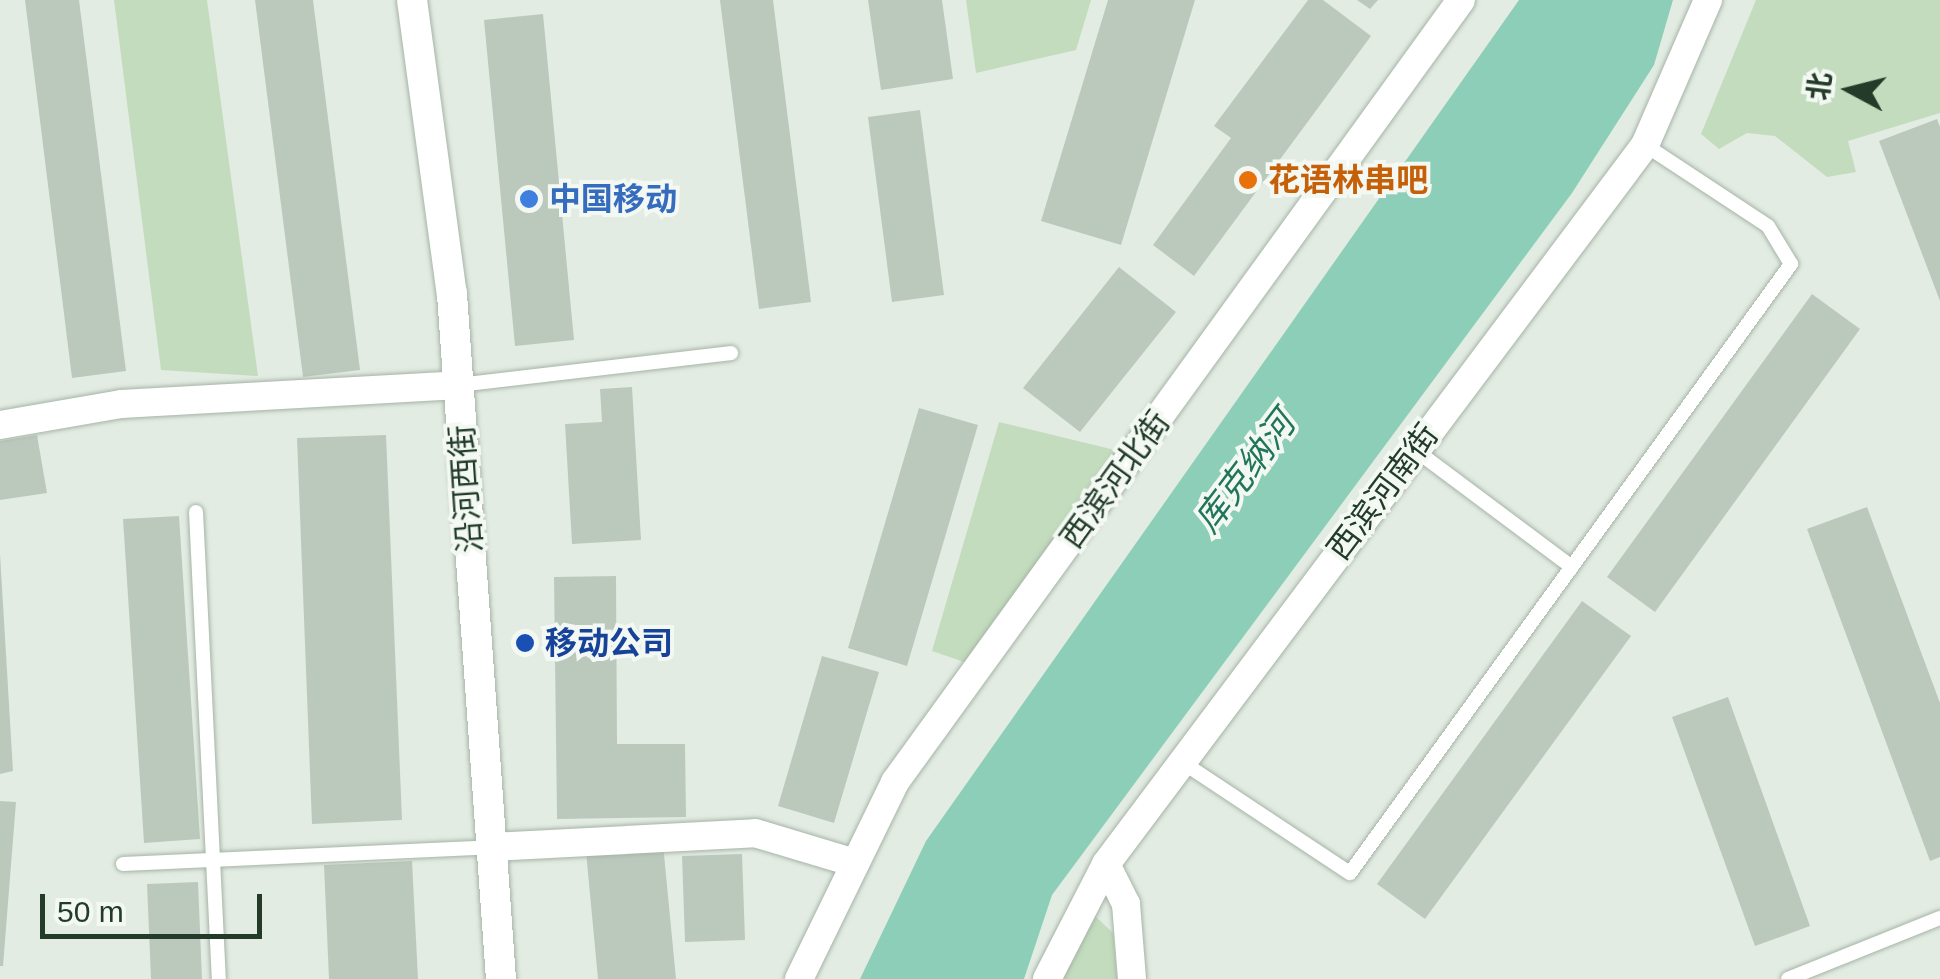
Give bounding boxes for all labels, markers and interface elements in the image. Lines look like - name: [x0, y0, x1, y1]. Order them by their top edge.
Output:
- north arrow: [1800, 40, 1900, 140]
- text: 北: [1803, 70, 1837, 102]
- place label: 花语林串吧: [1268, 161, 1428, 199]
- marker: 花语林串吧: [1237, 169, 1259, 191]
- place label: 中国移动: [549, 180, 677, 218]
- marker: 中国移动: [518, 188, 540, 210]
- water label: 库克纳河: [1186, 403, 1304, 541]
- street label: 西滨河北街: [1052, 404, 1178, 556]
- street label: 西滨河南街: [1320, 417, 1446, 567]
- street label: 沿河西街: [442, 424, 490, 554]
- place label: 移动公司: [545, 624, 673, 662]
- marker: 移动公司: [514, 632, 536, 654]
- scale bar: [45, 874, 268, 936]
- text: 50 m: [57, 895, 124, 928]

